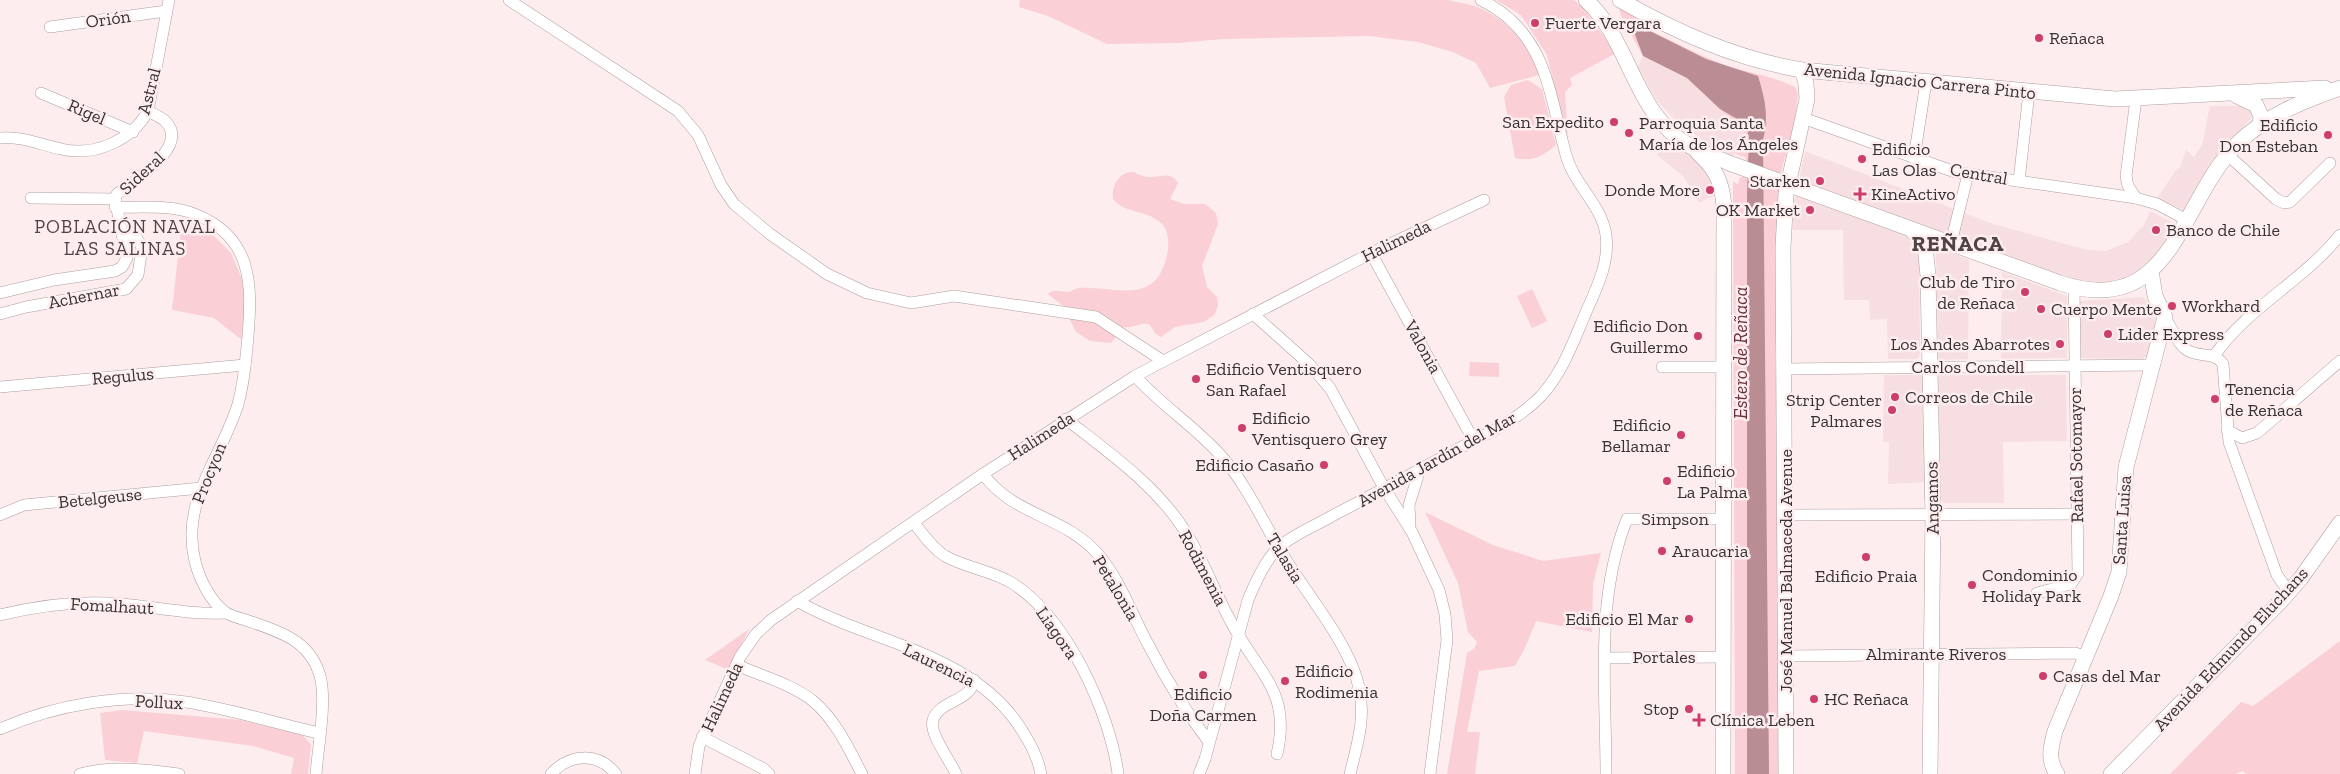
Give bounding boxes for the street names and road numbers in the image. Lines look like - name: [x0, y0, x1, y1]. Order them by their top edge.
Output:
- street label: Orión: [84, 5, 133, 33]
- street label: Avenida Ignacio Carrera Pinto: [1803, 58, 2037, 104]
- street label: Astral: [133, 65, 165, 117]
- street label: Rigel: [65, 94, 110, 130]
- street label: Sideral: [115, 146, 169, 199]
- street label: Central: [1948, 158, 2010, 190]
- street label: Halimeda: [1358, 215, 1435, 267]
- street label: Achernar: [46, 278, 122, 314]
- street label: Valonia: [1399, 316, 1447, 378]
- street label: Carlos Condell: [1912, 356, 2025, 378]
- street label: Regulus: [91, 362, 155, 390]
- street label: Rafael Sotomayor: [2064, 387, 2088, 523]
- street label: Halimeda: [1004, 406, 1078, 466]
- street label: Avenida Jardín del Mar: [1354, 406, 1520, 512]
- street label: Procyon: [187, 439, 231, 507]
- street label: José Manuel Balmaceda Avenue: [1775, 449, 1797, 693]
- street label: Angamos: [1920, 461, 1944, 535]
- street label: Santa Luisa: [2108, 474, 2136, 565]
- street label: Betelgeuse: [57, 483, 143, 513]
- street label: Simpson: [1641, 508, 1709, 530]
- street label: Rodimenia: [1174, 526, 1232, 610]
- street label: Talasia: [1262, 529, 1309, 587]
- street label: Petalonia: [1088, 552, 1144, 625]
- street label: Avenida Edmundo Eluchans: [2149, 562, 2313, 736]
- street label: Fomalhaut: [70, 593, 155, 619]
- street label: Liagora: [1031, 603, 1083, 664]
- street label: Laurencia: [900, 638, 979, 692]
- street label: Almirante Riveros: [1866, 643, 2006, 665]
- street label: Portales: [1632, 646, 1696, 668]
- street label: Halimeda: [696, 658, 748, 735]
- street label: Pollux: [134, 690, 184, 714]

